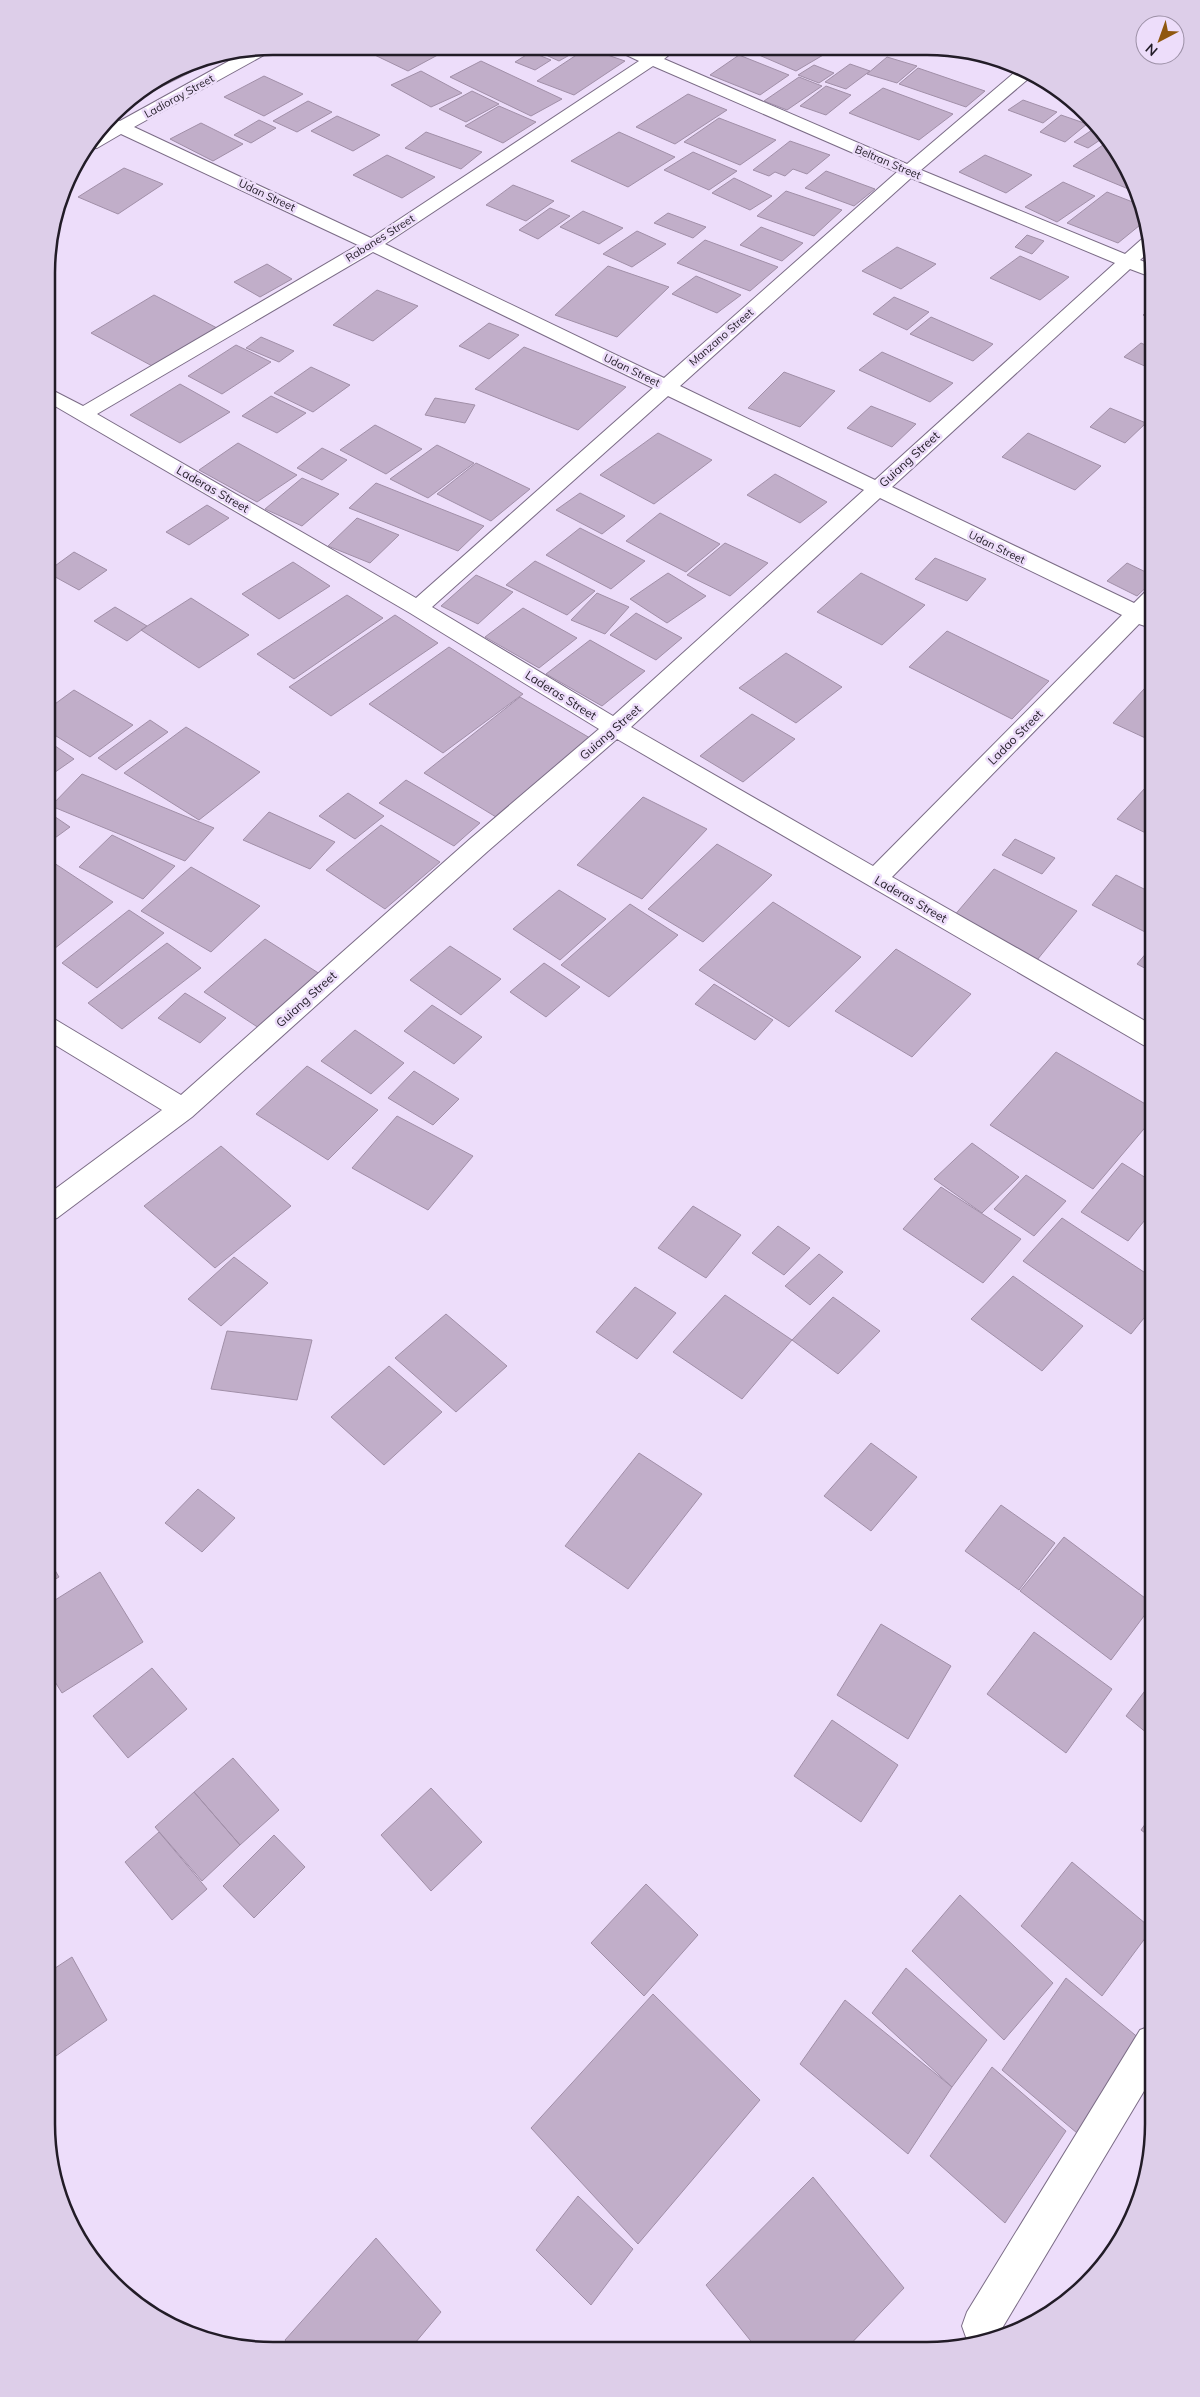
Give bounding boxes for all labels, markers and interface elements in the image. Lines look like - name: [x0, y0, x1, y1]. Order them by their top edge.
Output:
- north arrow: [1135, 15, 1185, 65]
- text: N: [1142, 40, 1161, 60]
- street label: Ladioray Street: [142, 71, 217, 121]
- street label: Beltran Street: [853, 142, 923, 182]
- street label: Udan Street: [236, 176, 298, 214]
- street label: Rabanes Street: [343, 211, 417, 265]
- street label: Manzano Street: [686, 305, 756, 369]
- street label: Udan Street: [602, 350, 663, 390]
- street label: Guiang Street: [876, 428, 942, 490]
- street label: Laderas Street: [174, 462, 252, 516]
- street label: Udan Street: [967, 527, 1028, 567]
- street label: Laderas Street: [523, 667, 599, 723]
- street label: Guiang Street: [576, 701, 644, 763]
- street label: Ladao Street: [984, 706, 1046, 768]
- street label: Laderas Street: [872, 872, 950, 926]
- street label: Guiang Street: [273, 968, 339, 1030]

